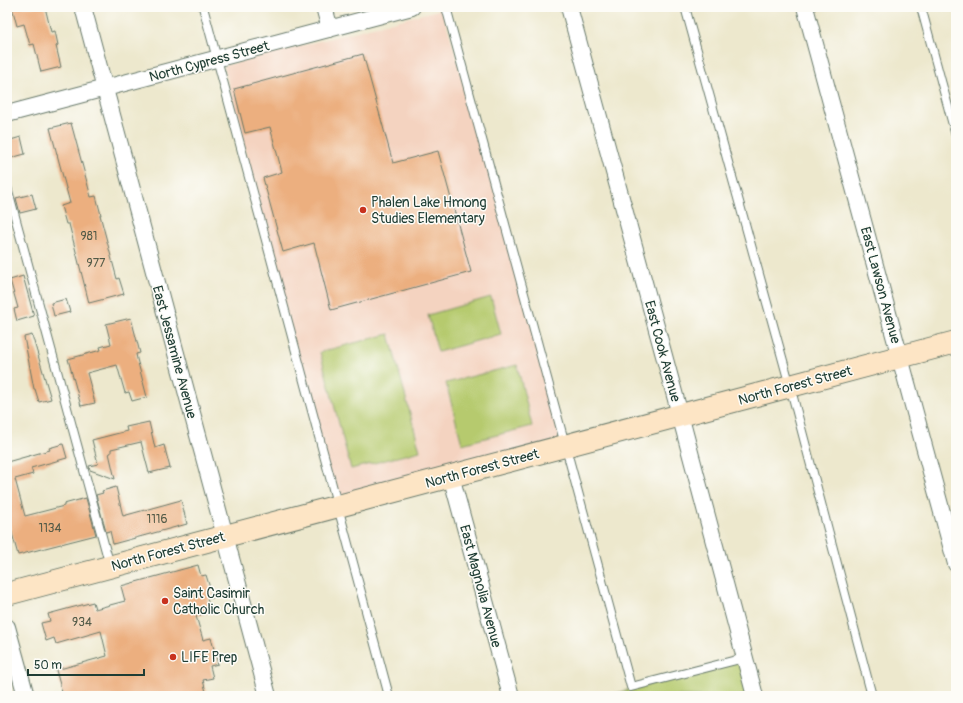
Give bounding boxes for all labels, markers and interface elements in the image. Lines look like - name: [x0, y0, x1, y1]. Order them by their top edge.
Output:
- street label: North Cypress Street: [147, 37, 271, 86]
- place label: Phalen Lake Hmong Studies Elementary: [371, 194, 487, 227]
- marker: Phalen Lake Hmong Studies Elementary: [358, 205, 368, 215]
- street label: East Lawson Avenue: [857, 225, 904, 345]
- house number: 981: [81, 229, 97, 244]
- house number: 977: [87, 256, 106, 271]
- street label: East Jessamine Avenue: [149, 284, 200, 421]
- street label: East Cook Avenue: [641, 299, 684, 404]
- street label: North Forest Street: [736, 362, 854, 409]
- street label: North Forest Street: [423, 445, 541, 492]
- house number: 1116: [146, 512, 168, 527]
- house number: 1134: [38, 521, 62, 536]
- street label: East Magnolia Avenue: [456, 523, 505, 650]
- street label: North Forest Street: [109, 528, 227, 575]
- place label: Saint Casimir Catholic Church: [173, 585, 264, 618]
- marker: Saint Casimir Catholic Church: [160, 596, 170, 606]
- house number: 934: [72, 615, 92, 630]
- place label: LIFE Prep: [181, 649, 238, 666]
- scale bar: [28, 651, 144, 677]
- marker: LIFE Prep: [168, 652, 178, 662]
- text: 50 m: [34, 658, 62, 673]

